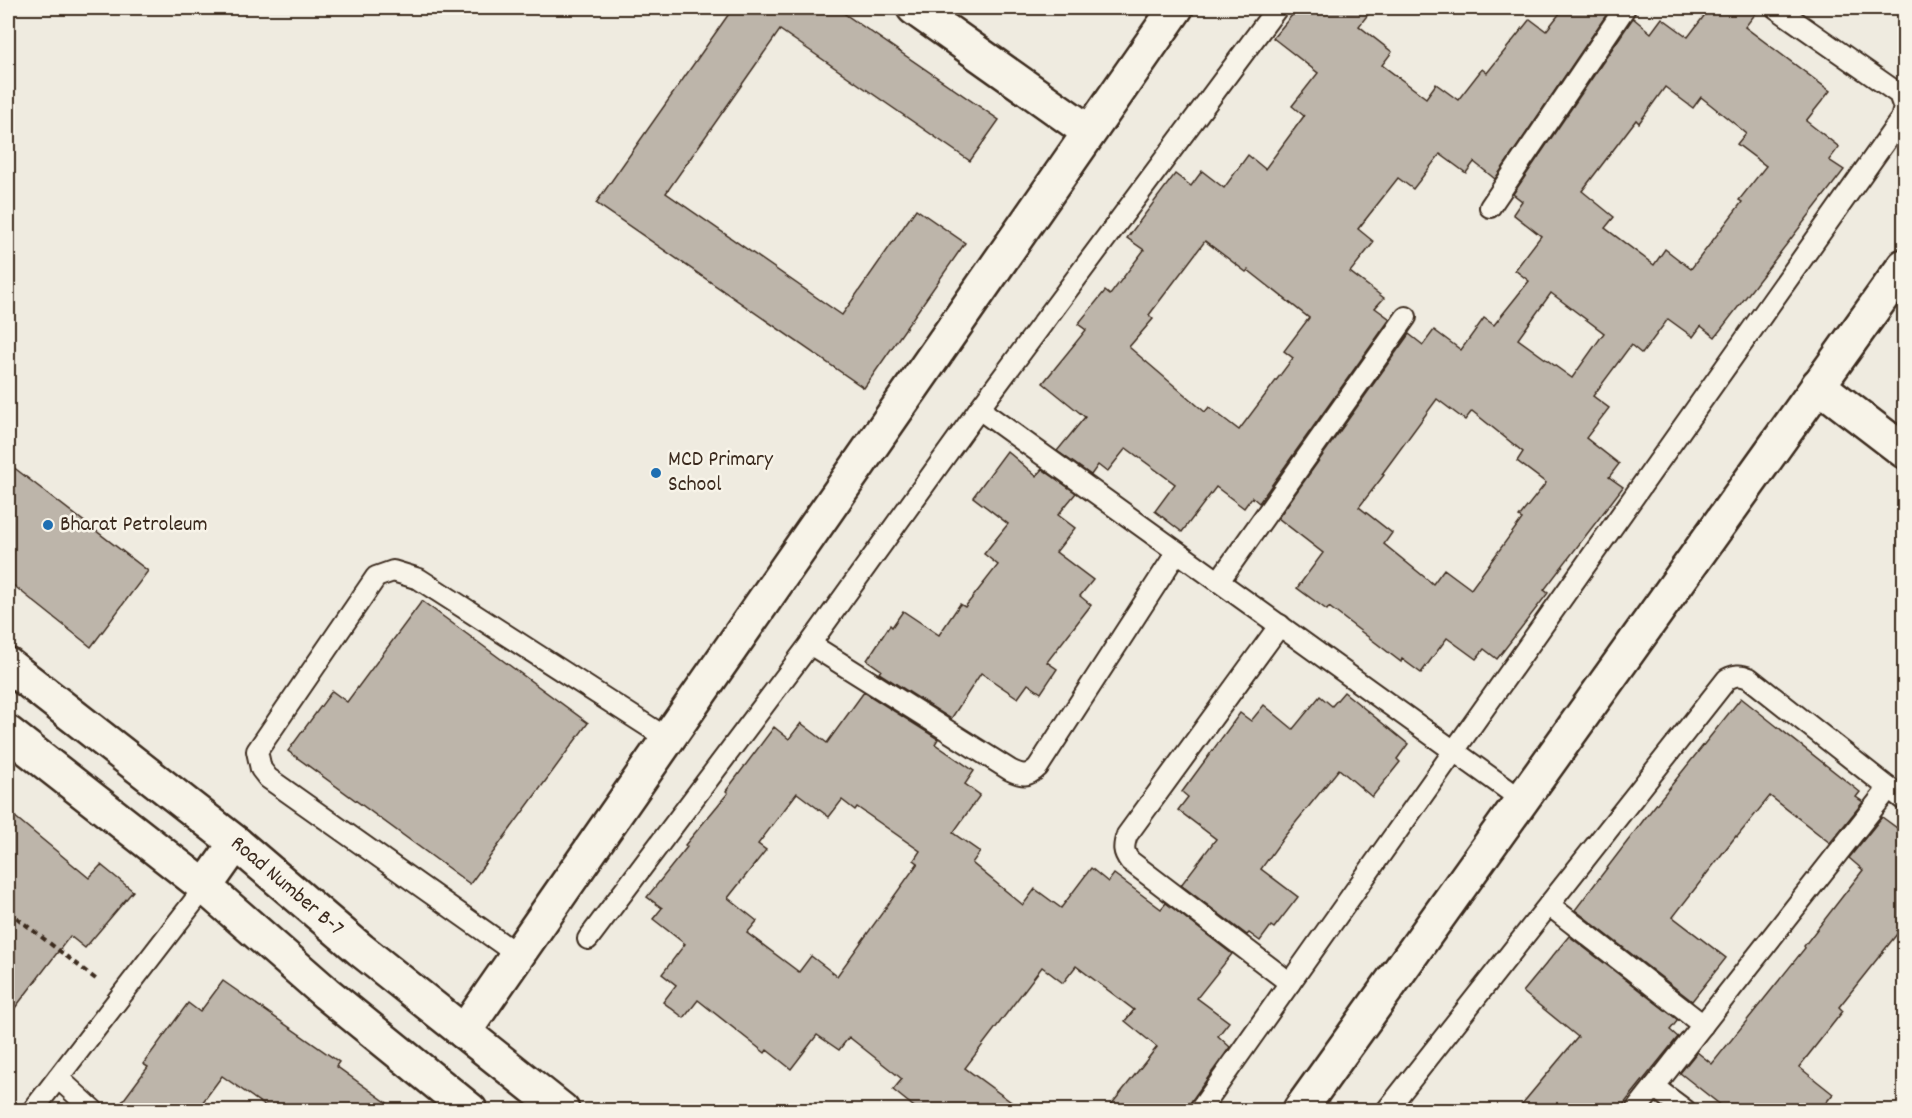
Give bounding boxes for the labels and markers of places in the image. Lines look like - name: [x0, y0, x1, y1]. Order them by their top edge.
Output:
- place label: MCD Primary School: [668, 445, 774, 501]
- marker: MCD Primary School: [649, 466, 663, 480]
- place label: Bharat Petroleum: [60, 510, 208, 541]
- marker: Bharat Petroleum: [41, 518, 55, 532]

